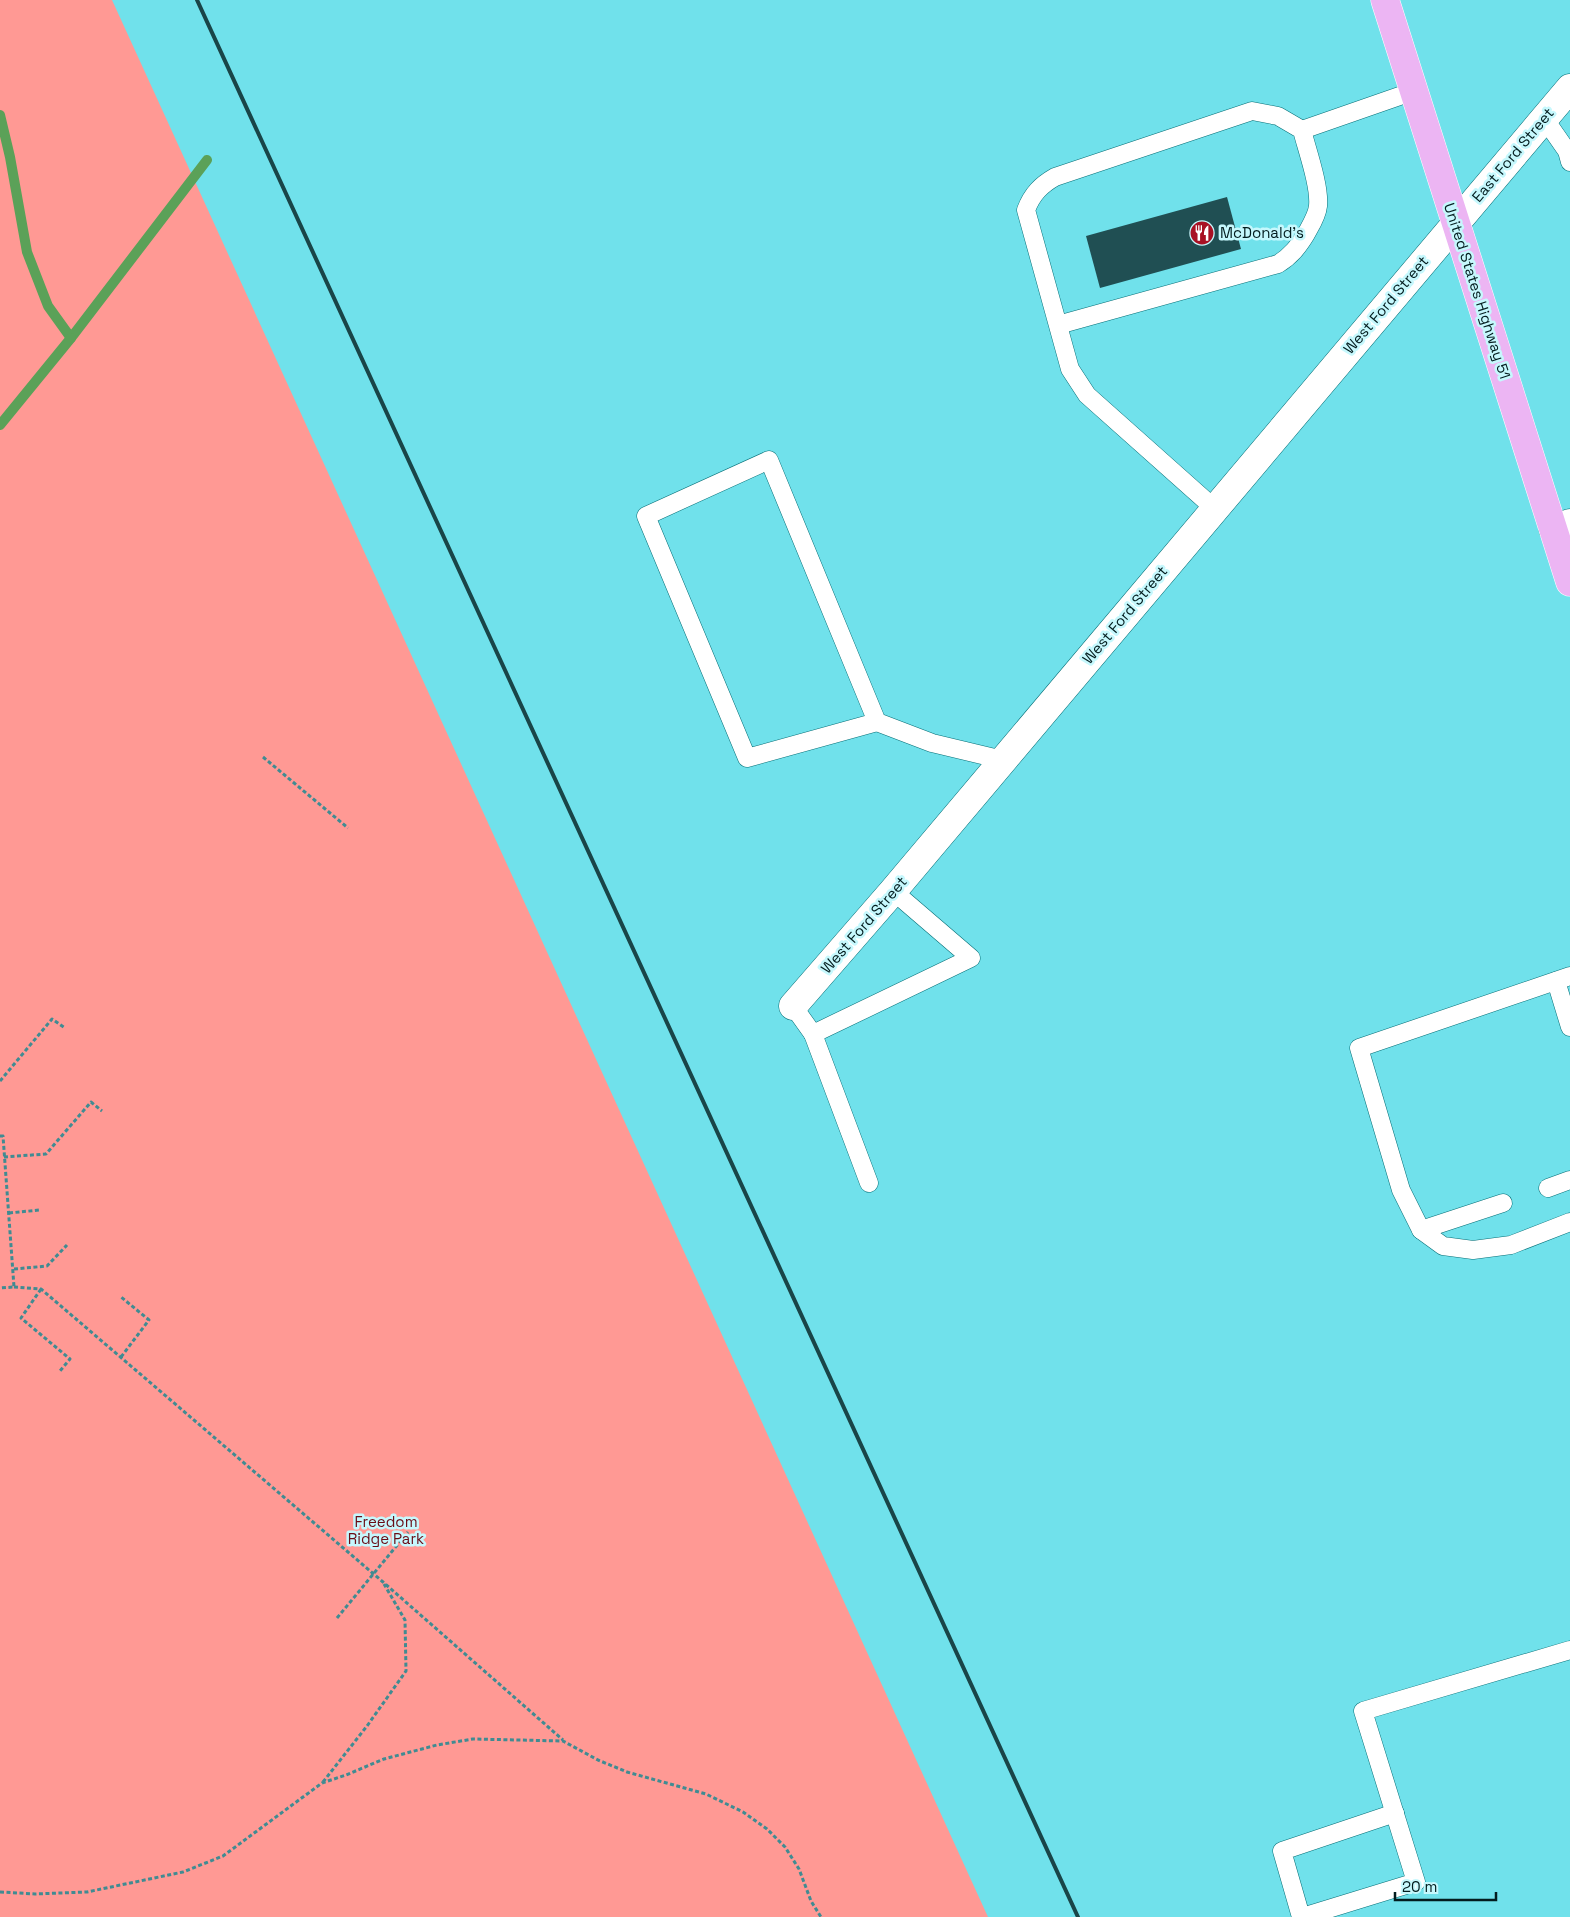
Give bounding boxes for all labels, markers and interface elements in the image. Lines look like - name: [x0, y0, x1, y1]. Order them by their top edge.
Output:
- street label: East Ford Street: [1468, 103, 1558, 206]
- street label: United States Highway 51: [1440, 200, 1515, 381]
- restaurant icon: McDonald's: [1189, 220, 1215, 246]
- place label: McDonald's: [1220, 223, 1304, 242]
- street label: West Ford Street: [1339, 252, 1432, 358]
- street label: West Ford Street: [1078, 562, 1171, 668]
- street label: West Ford Street: [816, 872, 911, 977]
- park label: Freedom Ridge Park: [348, 1512, 424, 1548]
- scale bar: [1395, 1870, 1496, 1902]
- text: 20 m: [1402, 1877, 1437, 1896]

